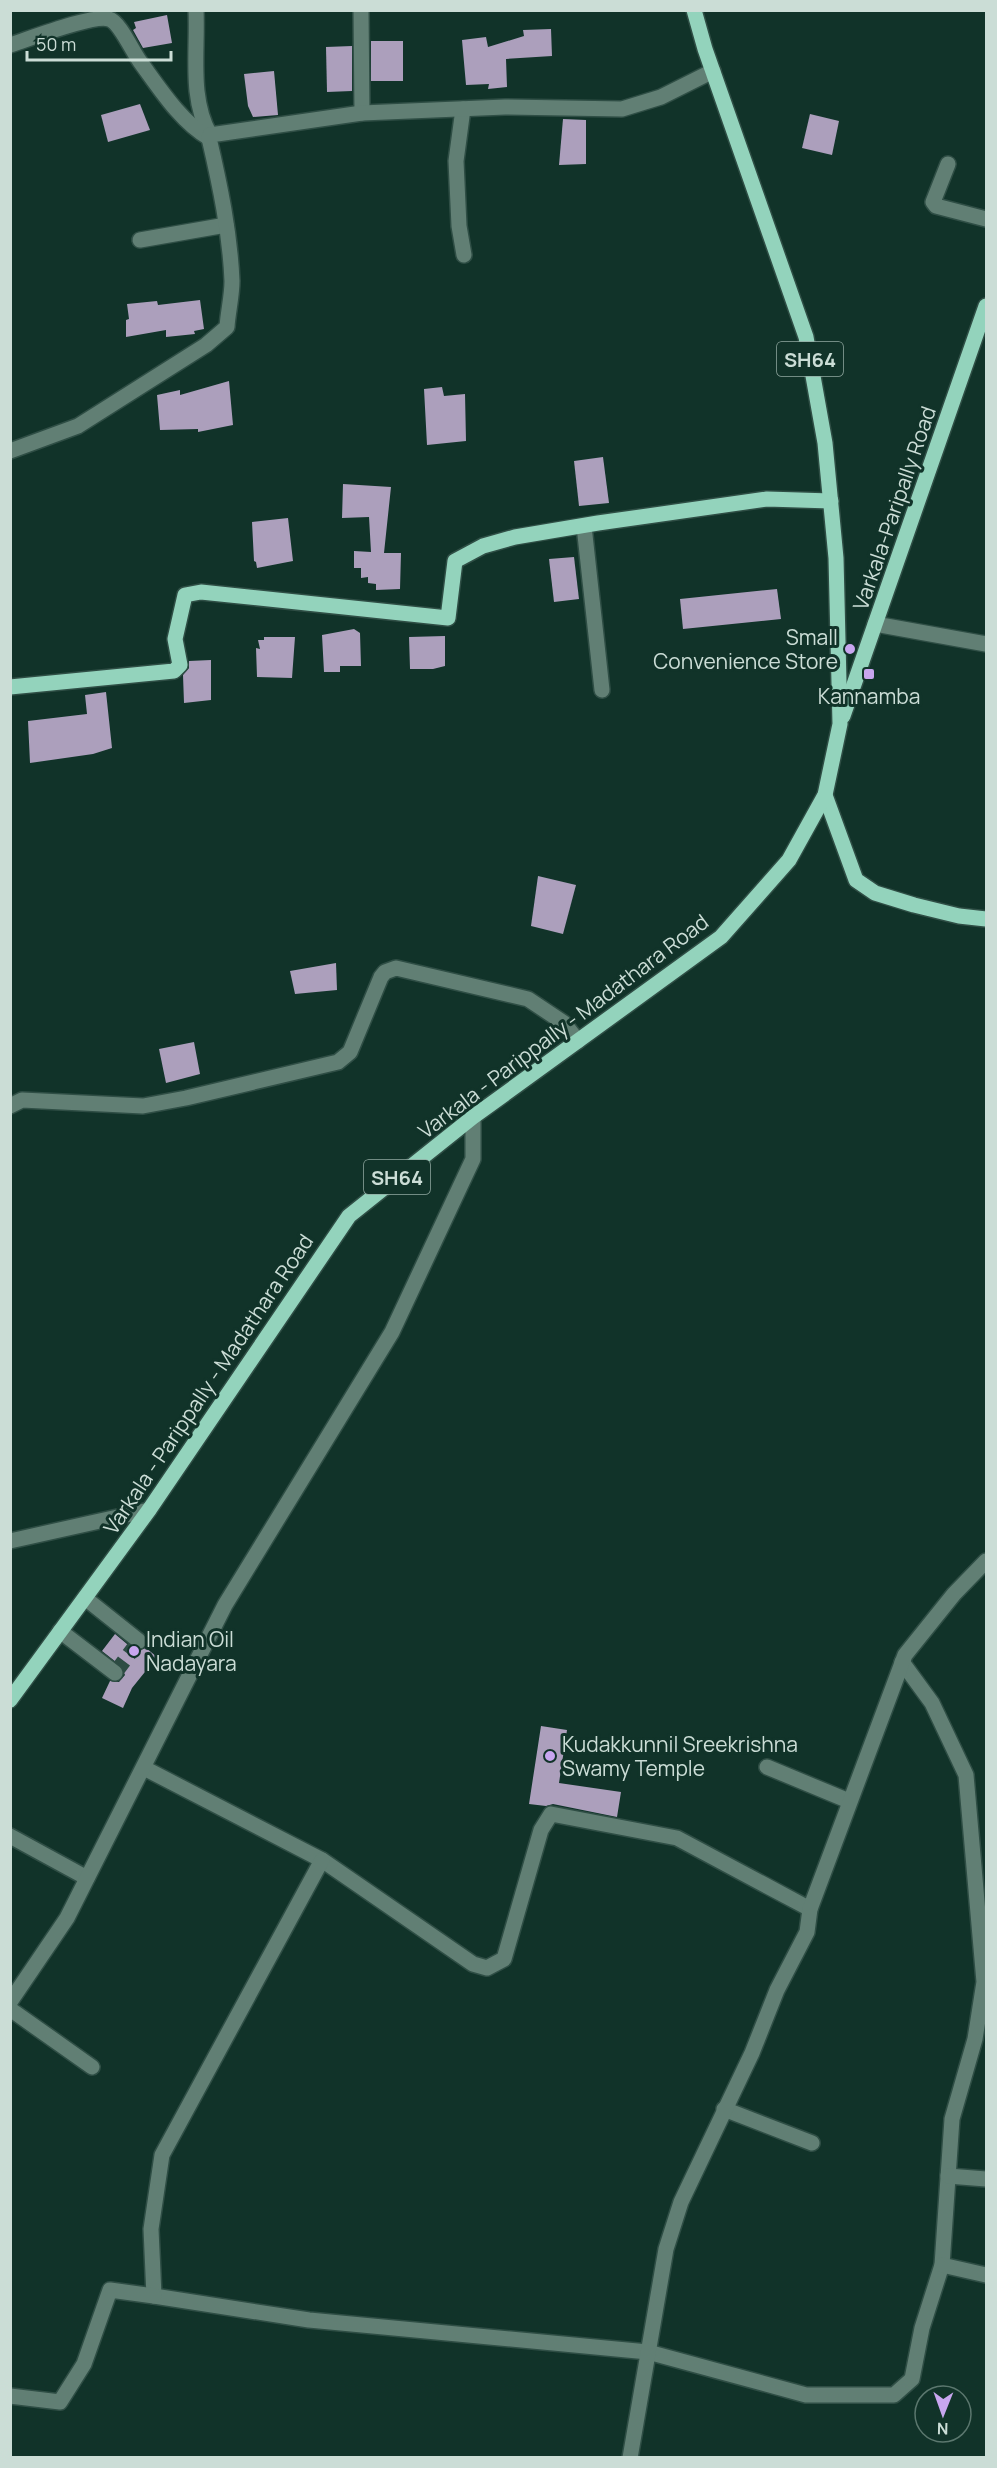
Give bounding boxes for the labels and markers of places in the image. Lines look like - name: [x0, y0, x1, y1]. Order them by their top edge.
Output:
- place label: Small Convenience Store: [653, 623, 838, 675]
- marker: Small Convenience Store: [843, 642, 857, 656]
- marker: Kannamba: [862, 667, 876, 681]
- place label: Kannamba: [818, 682, 920, 710]
- place label: Indian Oil Nadayara: [146, 1625, 237, 1677]
- marker: Indian Oil Nadayara: [127, 1644, 141, 1658]
- place label: Kudakkunnil Sreekrishna Swamy Temple: [562, 1730, 798, 1782]
- marker: Kudakkunnil Sreekrishna Swamy Temple: [543, 1749, 557, 1763]

